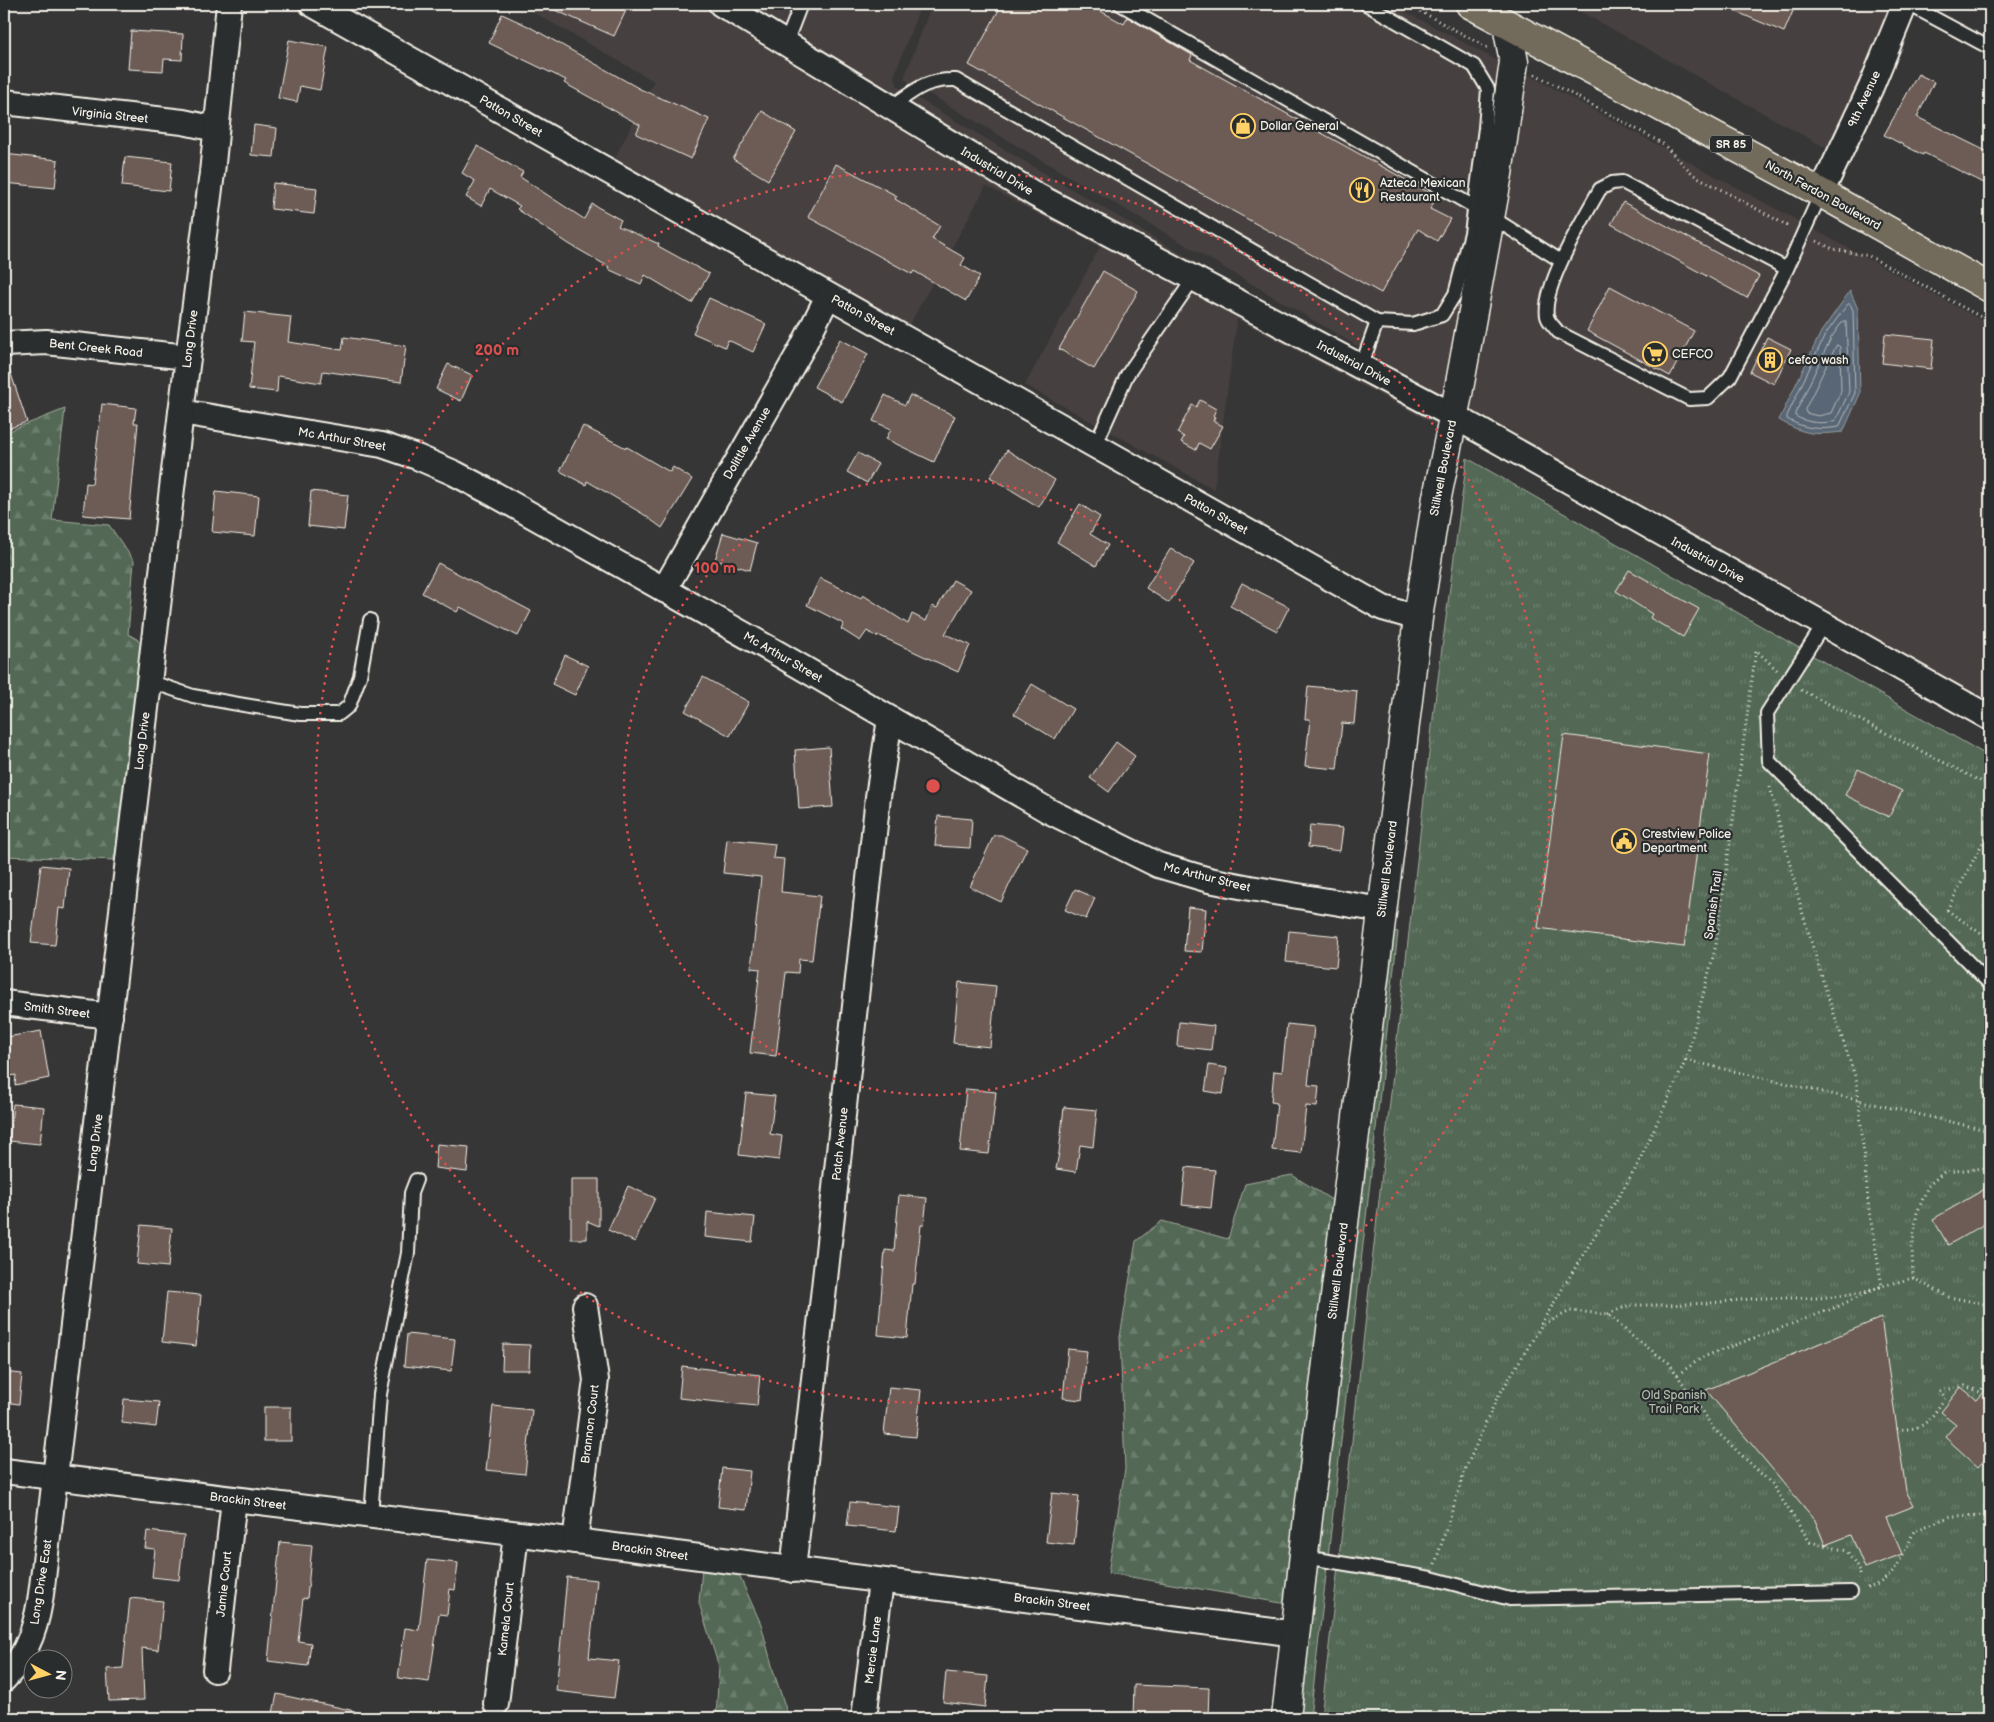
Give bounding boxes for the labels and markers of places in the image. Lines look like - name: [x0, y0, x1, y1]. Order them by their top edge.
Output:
- shop icon: Dollar General: [1230, 113, 1256, 139]
- place label: Dollar General: [1260, 119, 1339, 134]
- place label: Azteca Mexican Restaurant: [1380, 176, 1466, 205]
- restaurant icon: Azteca Mexican Restaurant: [1349, 177, 1375, 203]
- supermarket icon: CEFCO: [1642, 341, 1668, 367]
- place label: CEFCO: [1672, 347, 1713, 362]
- building icon: cefco wash: [1757, 347, 1783, 373]
- place label: cefco wash: [1788, 353, 1849, 368]
- centre of rings: [924, 777, 942, 795]
- place label: Crestview Police Department: [1642, 827, 1731, 856]
- public building icon: Crestview Police Department: [1611, 828, 1637, 854]

